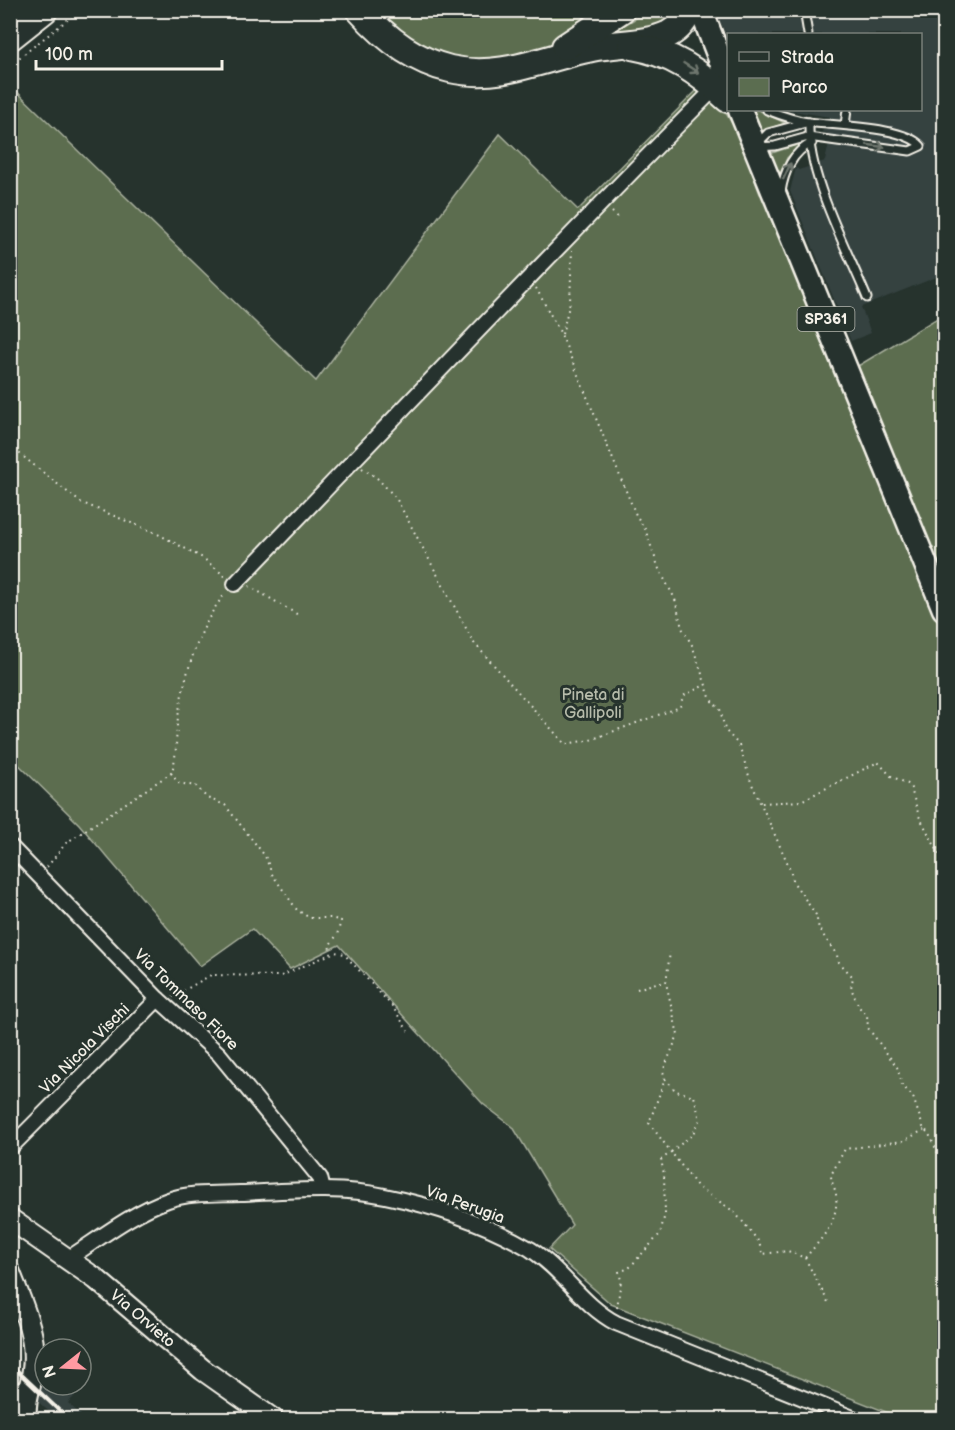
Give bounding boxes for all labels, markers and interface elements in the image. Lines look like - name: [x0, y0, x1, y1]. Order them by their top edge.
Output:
- scale bar: [36, 33, 222, 71]
- legend: [727, 33, 922, 111]
- text: 100 m: [45, 44, 93, 65]
- text: Strada: [781, 47, 834, 68]
- one-way arrow: [682, 62, 699, 74]
- text: Parco: [781, 77, 828, 98]
- one-way arrow: [865, 140, 885, 151]
- one-way arrow: [782, 163, 793, 181]
- road number: SP361: [798, 307, 854, 331]
- park label: Pineta di Gallipoli: [561, 686, 625, 723]
- street label: Via Tommaso Fiore: [130, 945, 242, 1055]
- street label: Via Nicola Vischi: [36, 1000, 134, 1098]
- street label: Via Perugia: [423, 1182, 507, 1228]
- street label: Via Orvieto: [106, 1286, 179, 1352]
- north arrow: [33, 1337, 93, 1397]
- text: N: [39, 1363, 61, 1380]

